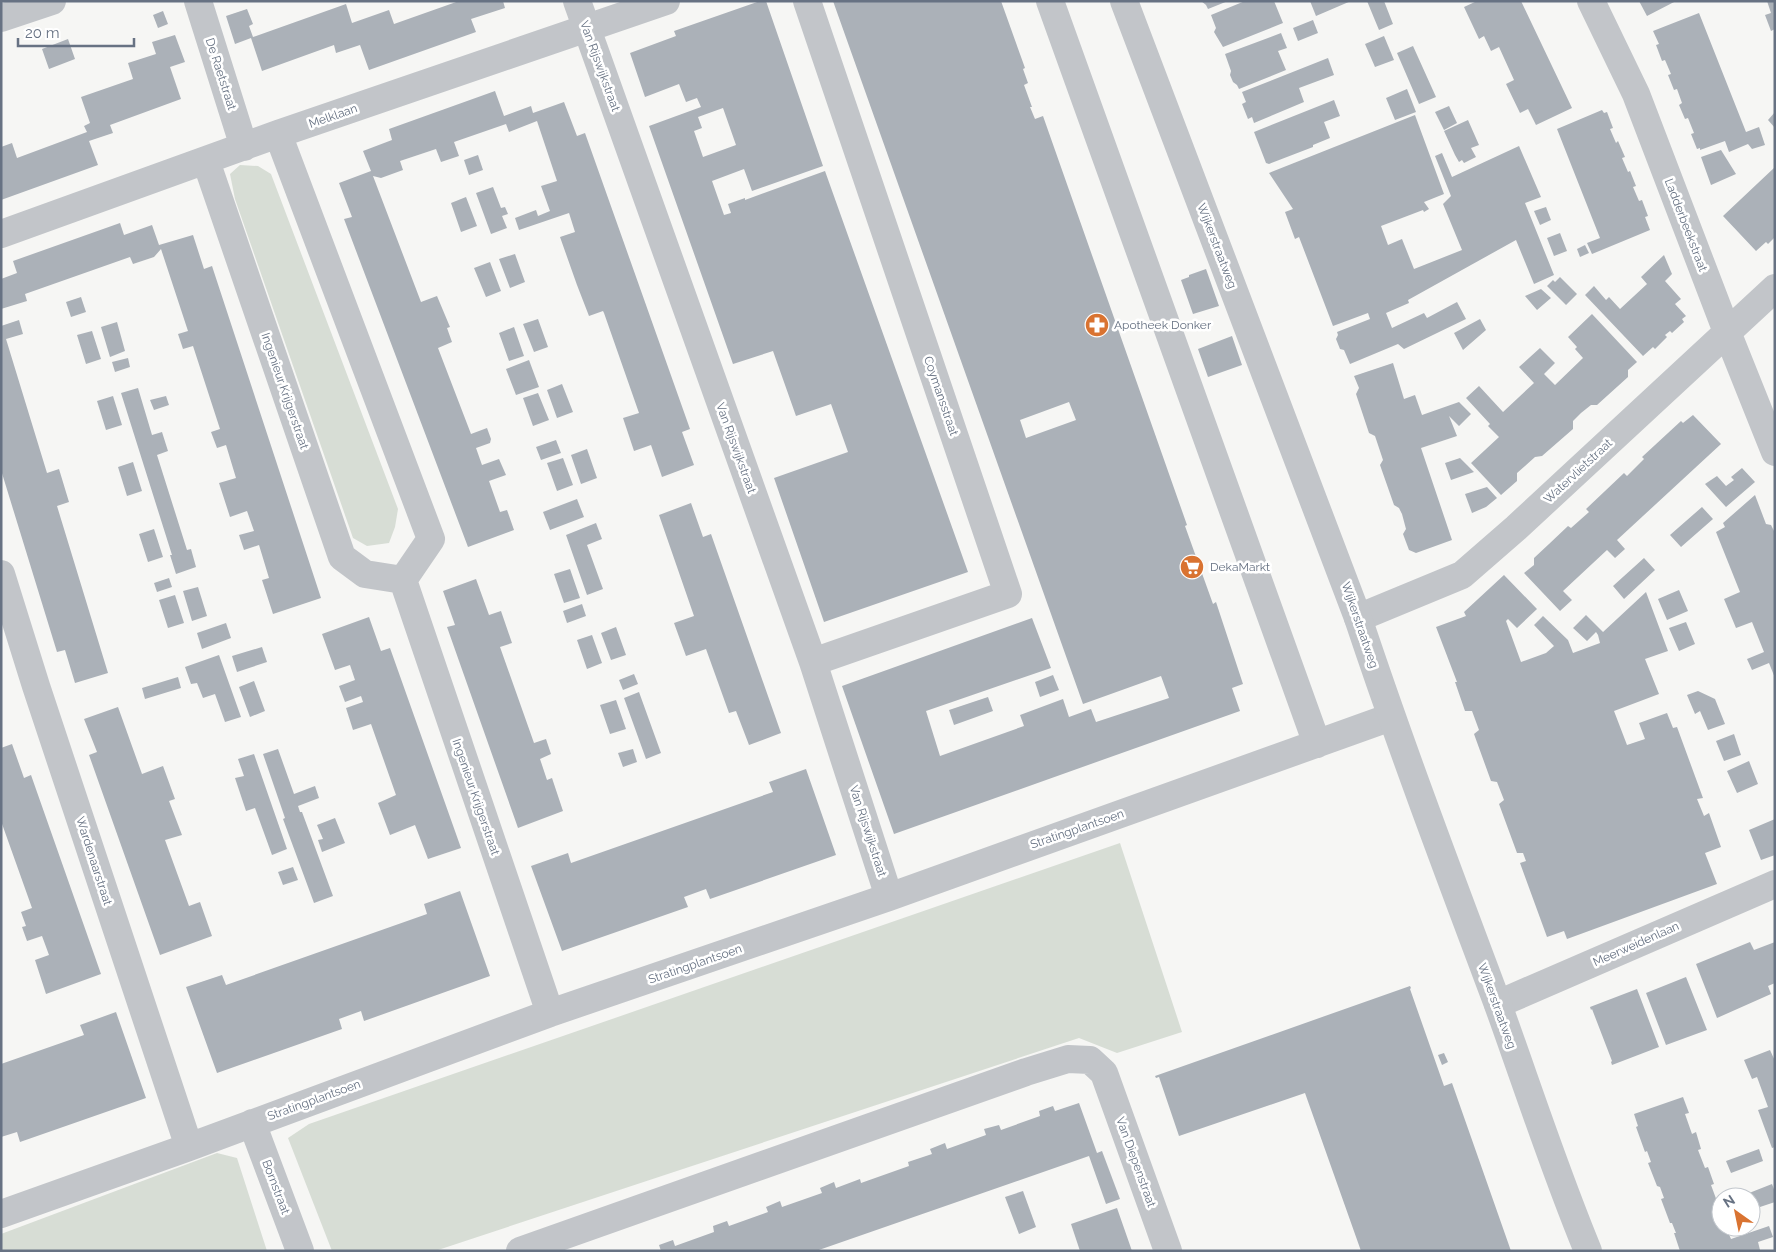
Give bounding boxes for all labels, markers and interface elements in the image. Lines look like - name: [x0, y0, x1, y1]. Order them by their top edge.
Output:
- scale bar: [18, 15, 134, 47]
- street label: Van Rijswijkstraat: [577, 19, 623, 113]
- text: 20 m: [25, 24, 60, 42]
- street label: De Raetstraat: [203, 36, 239, 112]
- street label: Melklaan: [307, 101, 359, 131]
- street label: Ladderbeekstraat: [1662, 176, 1710, 274]
- street label: Wijkerstraatweg: [1194, 201, 1240, 291]
- pharmacy icon: Apotheek Donker: [1084, 312, 1110, 338]
- place label: Apotheek Donker: [1114, 318, 1212, 332]
- street label: Ingenieur Krijgerstraat: [258, 331, 312, 451]
- street label: Coymansstraat: [921, 354, 961, 438]
- street label: Van Rijswijkstraat: [713, 401, 759, 495]
- street label: Watervlietstraat: [1541, 436, 1615, 506]
- supermarket icon: DekaMarkt: [1179, 554, 1205, 580]
- place label: DekaMarkt: [1210, 560, 1270, 574]
- street label: Wijkerstraatweg: [1339, 580, 1381, 670]
- street label: Ingenieur Krijgerstraat: [449, 737, 503, 857]
- street label: Van Rijswijkstraat: [847, 783, 889, 879]
- street label: Stratingplantsoen: [1028, 806, 1126, 852]
- street label: Wardenaarstraat: [73, 815, 115, 907]
- street label: Meerweidenlaan: [1591, 919, 1681, 969]
- street label: Stratingplantsoen: [646, 941, 744, 987]
- street label: Wijkerstraatweg: [1475, 961, 1519, 1051]
- street label: Stratingplantsoen: [266, 1077, 362, 1123]
- street label: Van Diepenstraat: [1113, 1115, 1159, 1209]
- street label: Bornstraat: [259, 1158, 293, 1216]
- north arrow: [1711, 1187, 1761, 1237]
- text: N: [1720, 1191, 1738, 1211]

